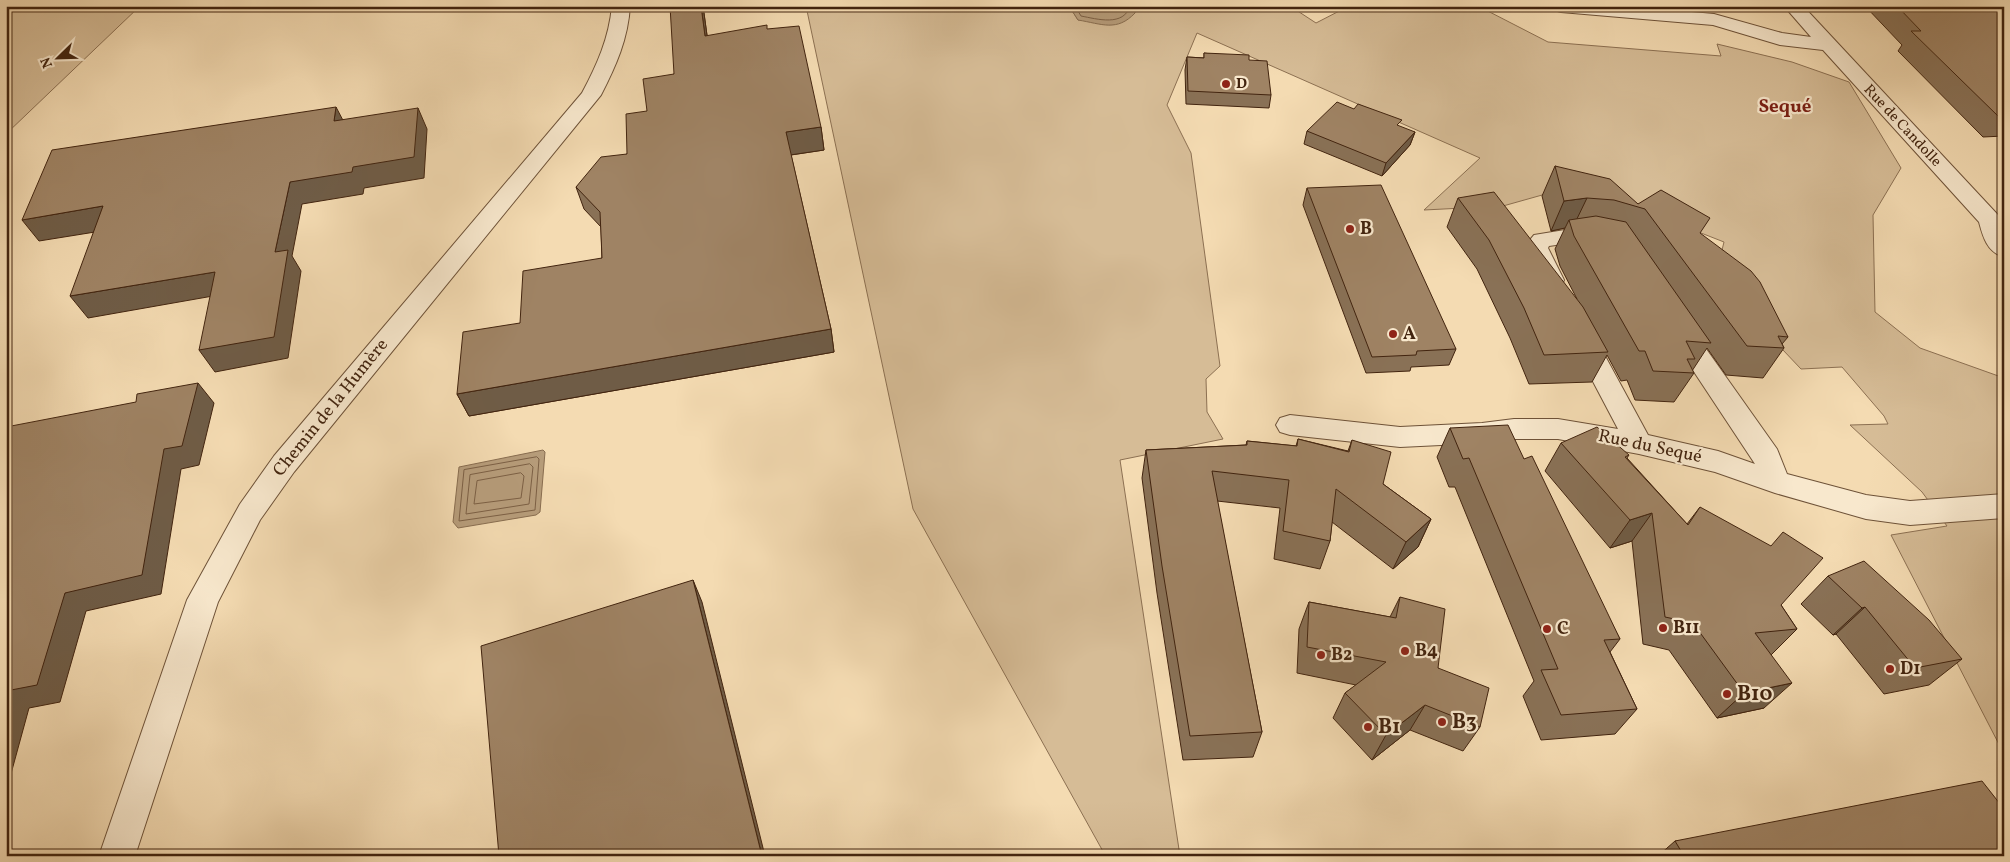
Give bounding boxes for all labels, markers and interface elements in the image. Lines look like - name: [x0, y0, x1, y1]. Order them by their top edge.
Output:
- north arrow: [32, 32, 82, 82]
- text: N: [37, 54, 58, 71]
- place label: D: [1236, 74, 1247, 95]
- marker: D: [1220, 78, 1232, 90]
- street label: Rue de Candolle: [1858, 80, 1946, 172]
- district label: Sequé: [1759, 94, 1812, 120]
- place label: B: [1360, 217, 1372, 242]
- marker: B: [1344, 223, 1356, 235]
- place label: A: [1403, 322, 1416, 347]
- marker: A: [1387, 328, 1399, 340]
- street label: Chemin de la Humère: [267, 334, 395, 482]
- street label: Rue du Sequé: [1596, 424, 1704, 470]
- place label: B11: [1673, 616, 1700, 641]
- place label: C: [1557, 617, 1569, 642]
- marker: B11: [1657, 622, 1669, 634]
- marker: C: [1541, 623, 1553, 635]
- place label: B4: [1415, 639, 1438, 664]
- place label: B2: [1331, 643, 1352, 668]
- marker: B4: [1399, 645, 1411, 657]
- marker: B2: [1315, 649, 1327, 661]
- place label: D1: [1900, 657, 1920, 682]
- marker: D1: [1884, 663, 1896, 675]
- place label: B10: [1737, 680, 1773, 709]
- marker: B10: [1721, 688, 1733, 700]
- place label: B3: [1452, 708, 1477, 737]
- place label: B1: [1378, 713, 1401, 742]
- marker: B3: [1436, 716, 1448, 728]
- marker: B1: [1362, 721, 1374, 733]

